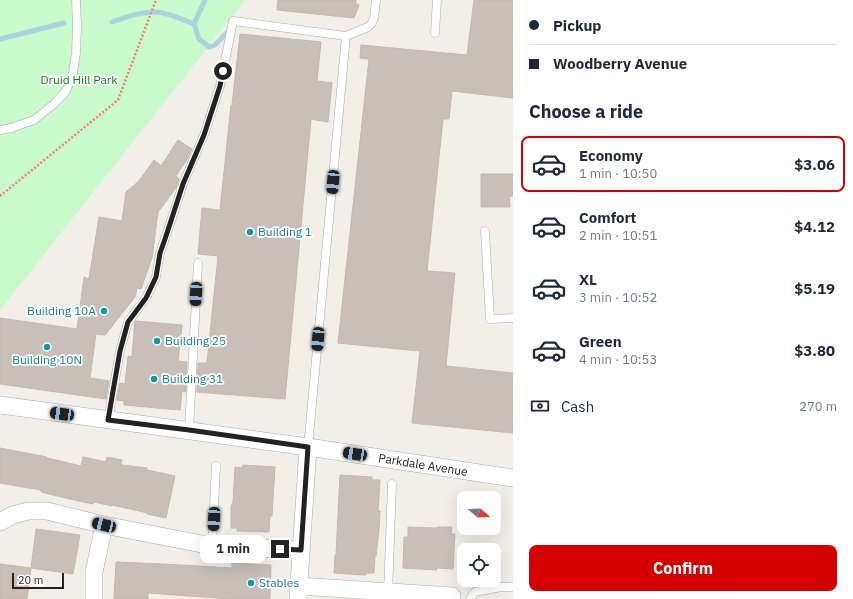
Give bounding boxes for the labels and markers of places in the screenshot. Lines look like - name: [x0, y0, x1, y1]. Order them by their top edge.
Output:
- place label: Building 1: [258, 224, 312, 239]
- marker: Building 1: [245, 227, 255, 237]
- place label: Building 10A: [27, 303, 96, 318]
- marker: Building 10A: [99, 306, 109, 316]
- place label: Building 25: [165, 333, 226, 348]
- marker: Building 25: [152, 336, 162, 346]
- marker: Building 10N: [42, 342, 52, 352]
- place label: Building 10N: [12, 352, 82, 367]
- place label: Building 31: [162, 371, 223, 386]
- marker: Building 31: [149, 374, 159, 384]
- place label: Stables: [259, 575, 299, 590]
- marker: Stables: [246, 578, 256, 588]

